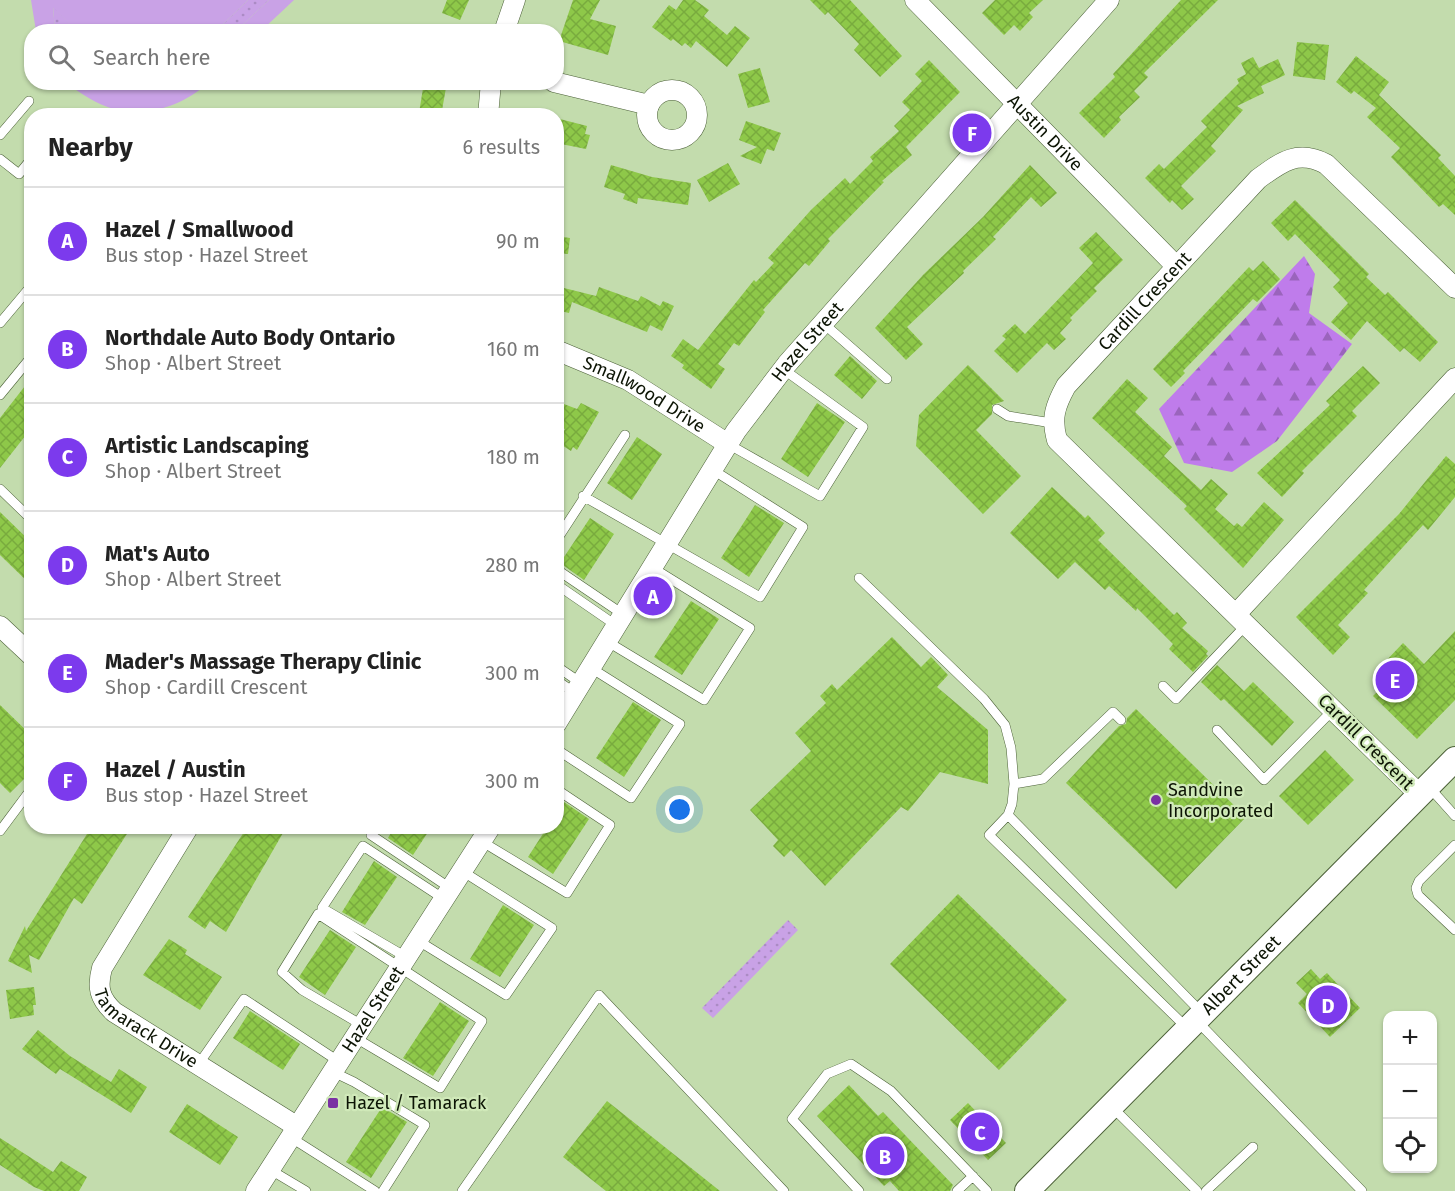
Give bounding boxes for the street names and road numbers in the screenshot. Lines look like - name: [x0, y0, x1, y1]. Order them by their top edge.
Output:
- street label: Austin Drive: [1003, 90, 1088, 176]
- street label: Cardill Crescent: [1093, 247, 1196, 355]
- street label: Hazel Street: [767, 297, 848, 386]
- street label: Smallwood Drive: [580, 352, 709, 438]
- street label: Cardill Crescent: [1313, 689, 1419, 795]
- street label: Albert Street: [1197, 930, 1285, 1019]
- street label: Hazel Street: [337, 962, 409, 1057]
- street label: Tamarack Drive: [89, 986, 202, 1073]

